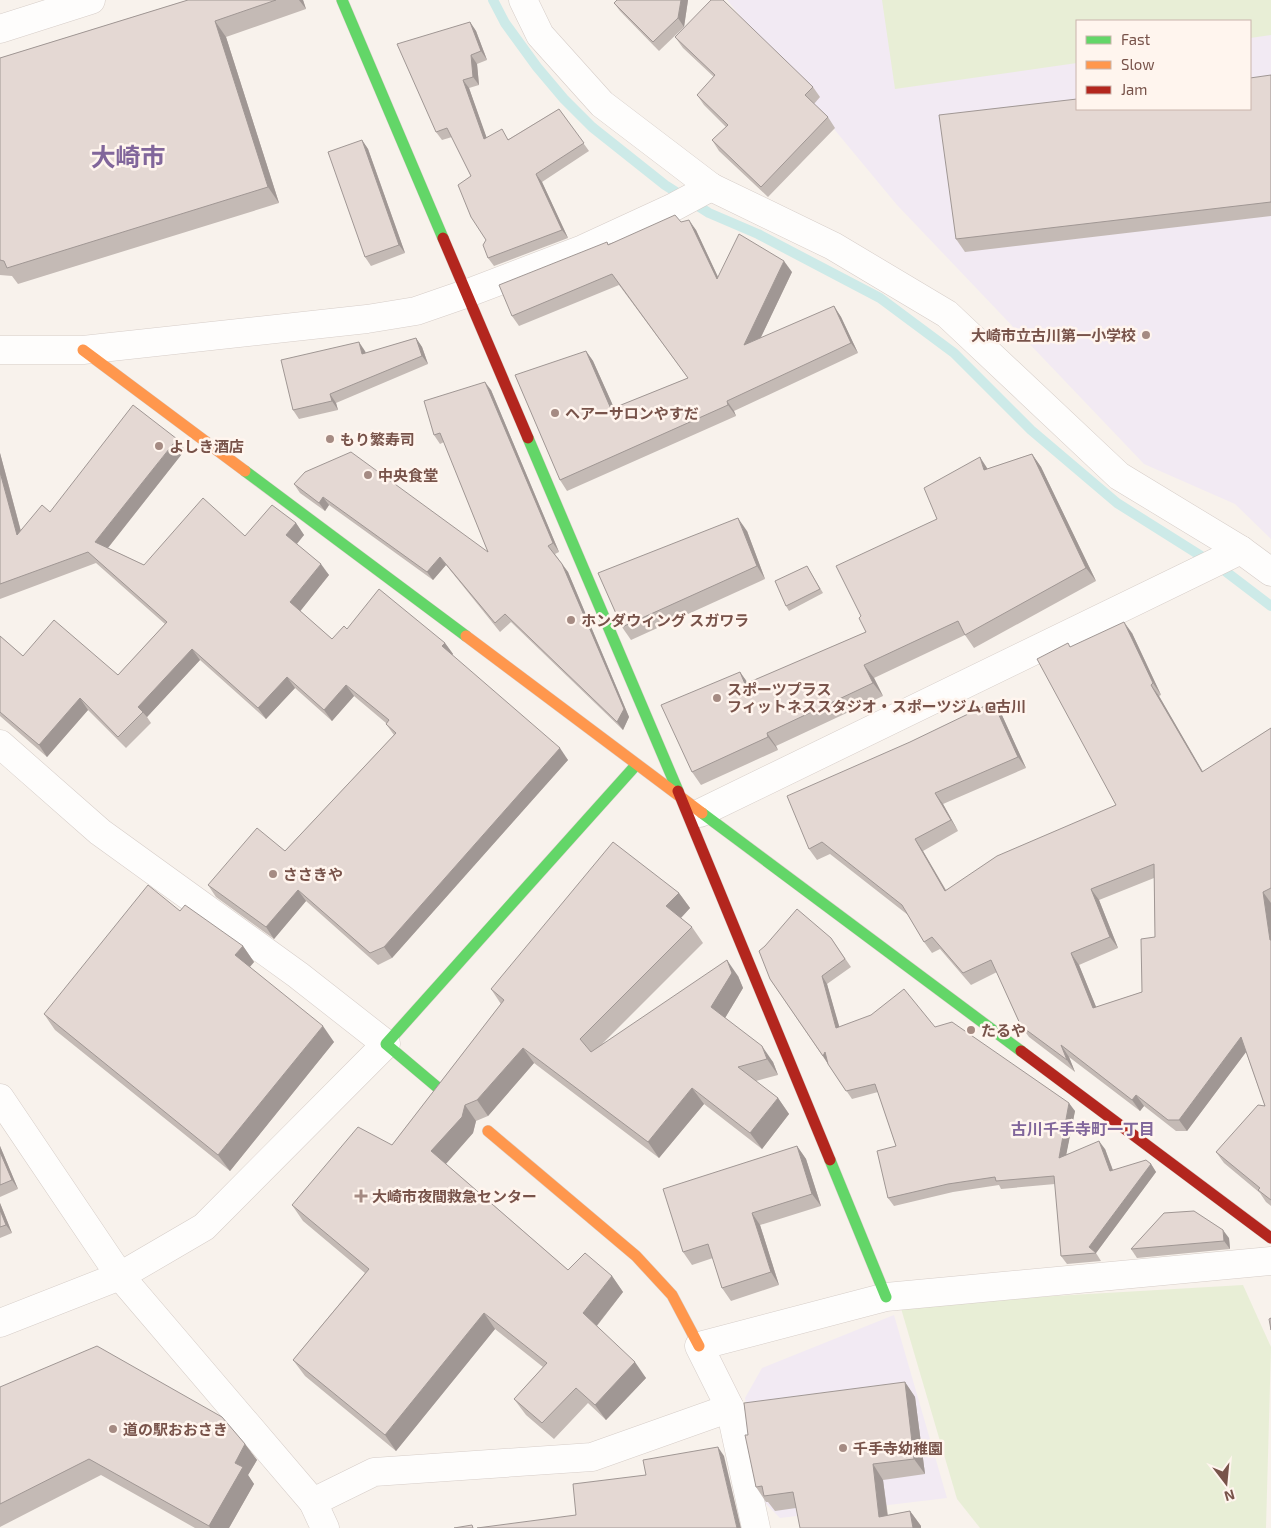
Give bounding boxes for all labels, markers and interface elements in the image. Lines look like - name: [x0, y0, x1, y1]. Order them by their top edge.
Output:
- legend: [1076, 20, 1251, 110]
- text: Fast: [1121, 30, 1151, 48]
- text: Slow: [1121, 55, 1155, 73]
- text: Jam: [1121, 80, 1147, 98]
- district label: 大崎市: [90, 141, 166, 171]
- place label: 大崎市立古川第一小学校: [971, 326, 1136, 344]
- marker: 大崎市立古川第一小学校: [1140, 329, 1152, 341]
- place label: ヘアーサロンやすだ: [565, 404, 699, 422]
- marker: ヘアーサロンやすだ: [549, 407, 561, 419]
- place label: もり繁寿司: [340, 430, 415, 448]
- marker: もり繁寿司: [324, 433, 336, 445]
- place label: よしき酒店: [169, 437, 244, 455]
- marker: よしき酒店: [153, 440, 165, 452]
- place label: 中央食堂: [378, 466, 438, 484]
- marker: 中央食堂: [362, 469, 374, 481]
- place label: ホンダウィング スガワラ: [581, 611, 749, 629]
- marker: ホンダウィング スガワラ: [565, 614, 577, 626]
- place label: スポーツプラス フィットネススタジオ・スポーツジム @古川: [727, 680, 1026, 715]
- marker: スポーツプラス フィットネススタジオ・スポーツジム @古川: [711, 692, 723, 704]
- place label: ささきや: [283, 865, 343, 883]
- marker: ささきや: [267, 868, 279, 880]
- place label: たるや: [981, 1021, 1026, 1039]
- marker: たるや: [965, 1024, 977, 1036]
- district label: 古川千手寺町一丁目: [1011, 1119, 1155, 1138]
- place label: 大崎市夜間救急センター: [372, 1187, 537, 1205]
- marker: 大崎市夜間救急センター: [354, 1189, 368, 1203]
- place label: 道の駅おおさき: [123, 1420, 228, 1438]
- marker: 道の駅おおさき: [107, 1423, 119, 1435]
- place label: 千手寺幼稚園: [853, 1439, 943, 1457]
- marker: 千手寺幼稚園: [837, 1442, 849, 1454]
- north arrow: [1201, 1458, 1251, 1508]
- text: N: [1223, 1486, 1237, 1506]

